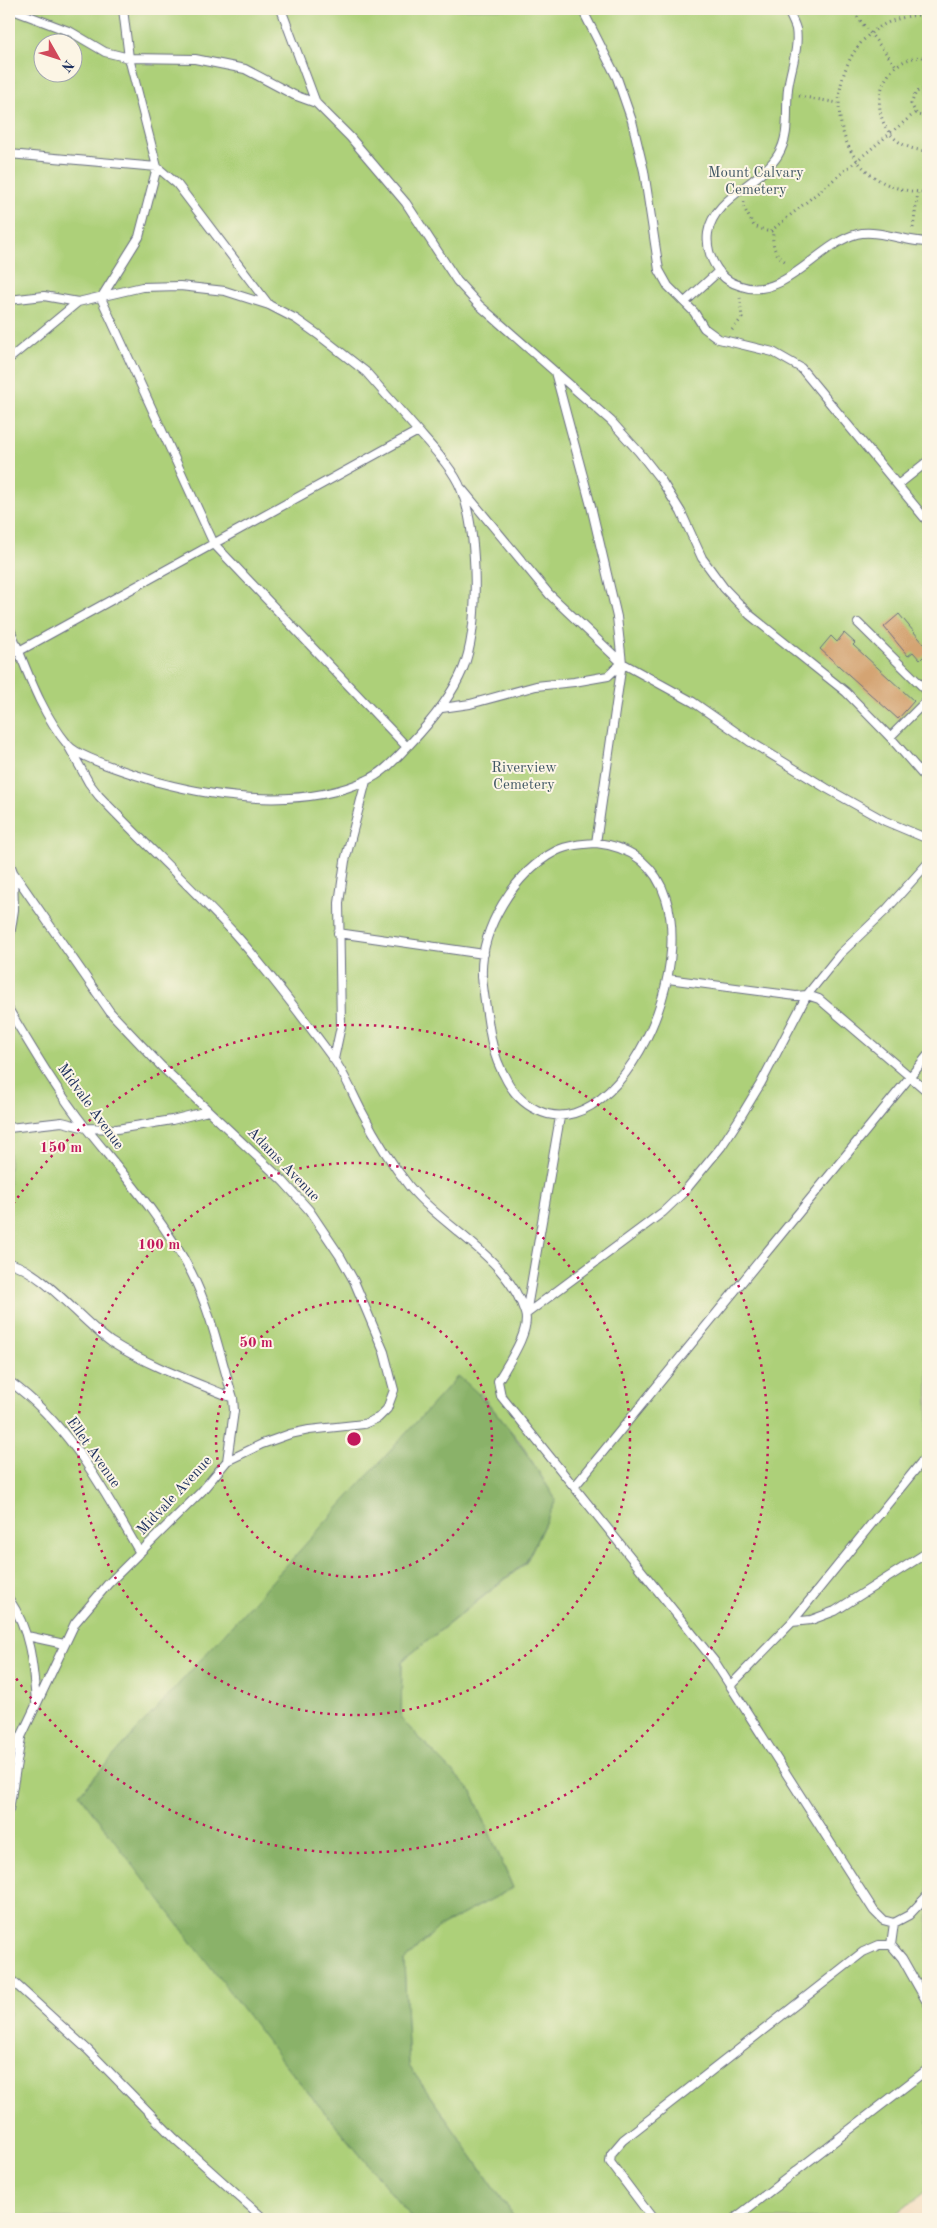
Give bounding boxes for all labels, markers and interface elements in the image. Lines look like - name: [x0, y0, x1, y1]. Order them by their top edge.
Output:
- north arrow: [32, 32, 82, 82]
- text: N: [58, 57, 76, 74]
- park label: Mount Calvary Cemetery: [708, 166, 804, 198]
- park label: Riverview Cemetery: [491, 761, 557, 793]
- street label: Midvale Avenue: [54, 1061, 126, 1153]
- street label: Adams Avenue: [244, 1125, 322, 1205]
- text: 150 m: [40, 1141, 82, 1156]
- text: 100 m: [138, 1238, 180, 1253]
- text: 50 m: [239, 1336, 273, 1351]
- street label: Ellet Avenue: [63, 1415, 123, 1491]
- centre of rings: [345, 1430, 363, 1448]
- street label: Midvale Avenue: [135, 1453, 215, 1538]

